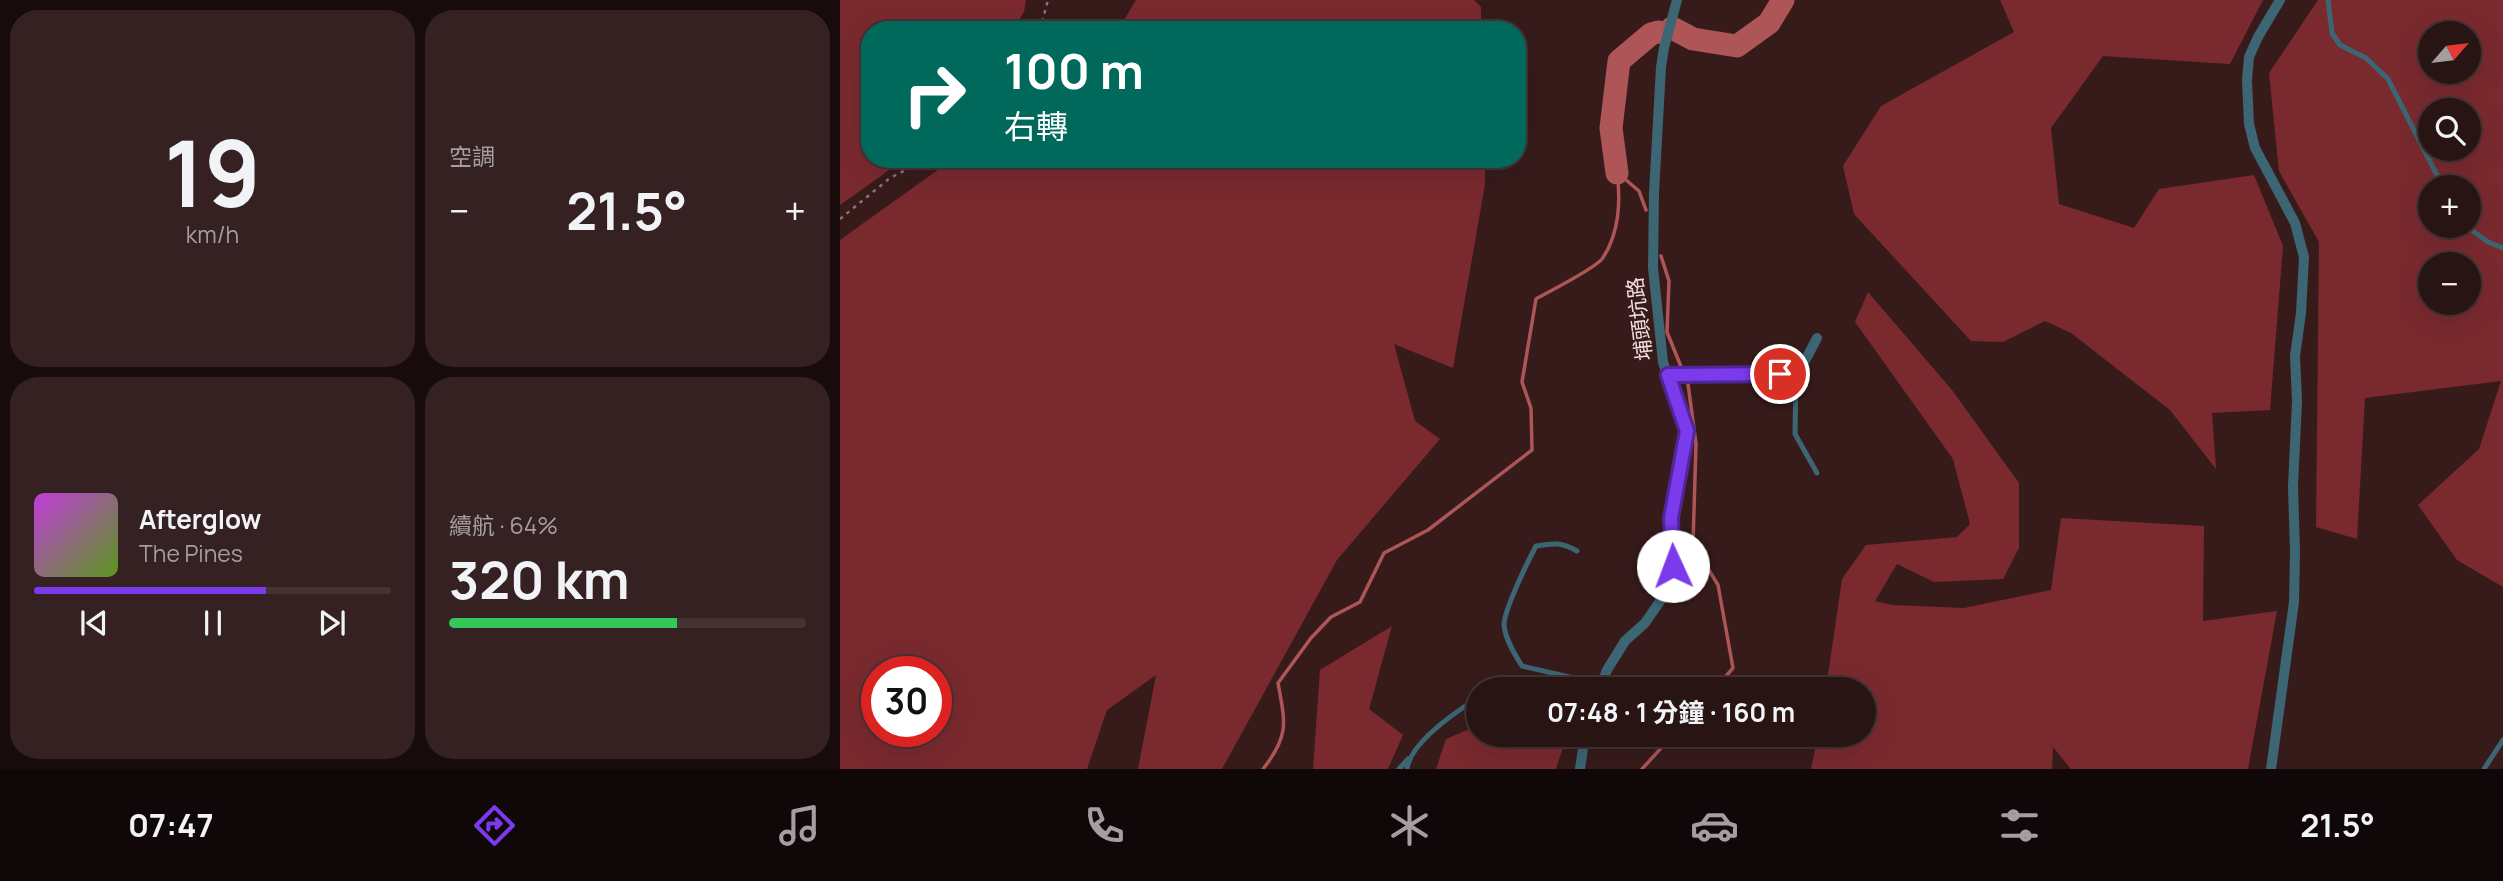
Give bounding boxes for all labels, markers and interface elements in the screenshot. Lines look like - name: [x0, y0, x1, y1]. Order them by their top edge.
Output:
- north arrow: [2418, 21, 2482, 84]
- map controls: [2418, 21, 2481, 315]
- text: 100 m: [1004, 37, 1144, 104]
- icon: right: [889, 49, 980, 140]
- button: search: [2418, 98, 2481, 161]
- text: 右轉: [1004, 104, 1068, 148]
- text: 19: [164, 110, 261, 234]
- text: 空調: [449, 140, 495, 172]
- text: 21.5°: [566, 175, 687, 246]
- button: +: [2418, 175, 2481, 238]
- text: −: [449, 184, 470, 236]
- text: +: [784, 184, 806, 236]
- text: km/h: [186, 218, 239, 250]
- button: −: [2418, 252, 2481, 315]
- street label: 埔頭坑路: [1620, 276, 1658, 363]
- pin: [1750, 344, 1810, 404]
- icon: arrive: [1761, 355, 1799, 393]
- text: Afterglow: [139, 501, 261, 537]
- text: 續航 · 64%: [449, 509, 558, 541]
- position arrow: [1636, 529, 1710, 603]
- text: The Pines: [139, 537, 243, 569]
- text: 320 km: [449, 544, 630, 615]
- icon: previous: [75, 604, 113, 642]
- icon: pause: [194, 604, 232, 642]
- icon: next: [313, 604, 351, 642]
- speed limit sign: 30: [861, 656, 952, 747]
- text: 07:48 · 1 分鐘 · 160 m: [1547, 694, 1795, 730]
- icon: directions: [470, 801, 519, 850]
- icon: music: [775, 801, 824, 850]
- icon: phone: [1080, 801, 1129, 850]
- icon: climate: [1385, 801, 1434, 850]
- icon: car: [1690, 801, 1739, 850]
- icon: filters: [1995, 801, 2044, 850]
- text: 07:47: [128, 803, 214, 847]
- text: 21.5°: [2300, 803, 2375, 847]

